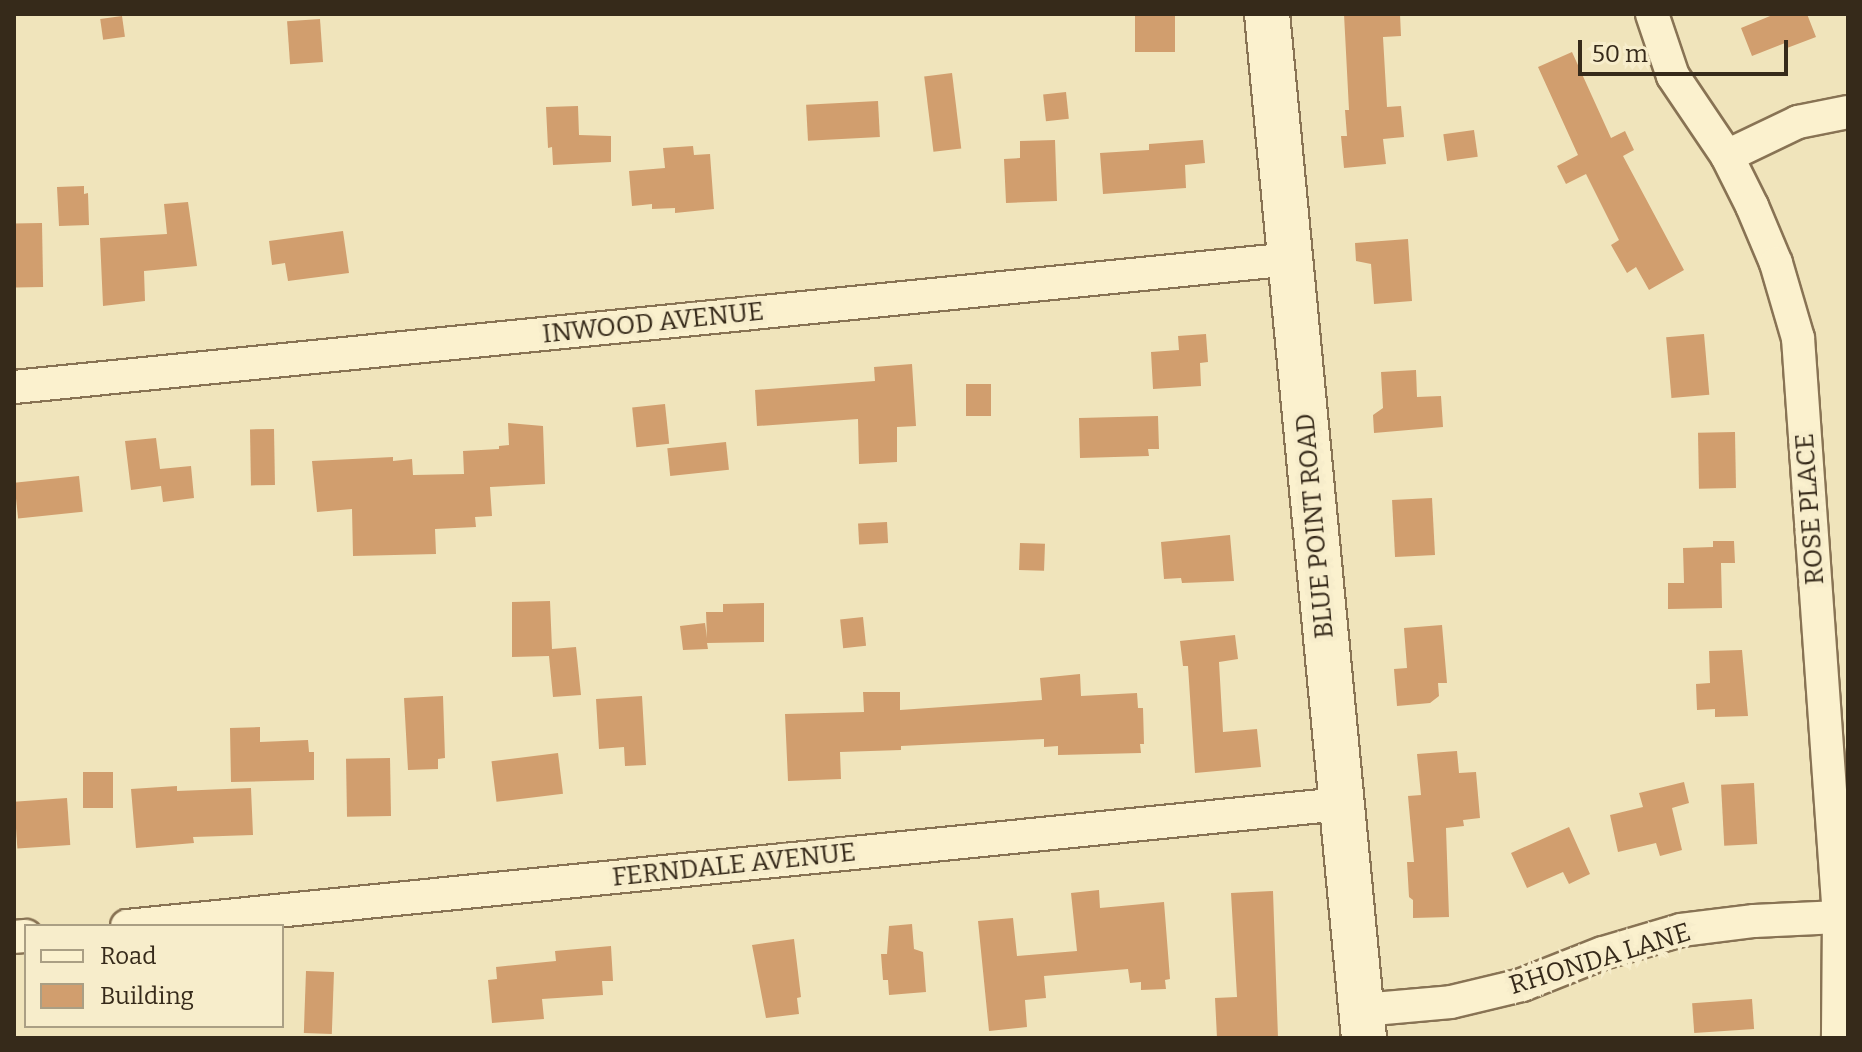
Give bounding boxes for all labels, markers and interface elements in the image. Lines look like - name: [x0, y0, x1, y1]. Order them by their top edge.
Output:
- scale bar: [1582, 24, 1792, 74]
- text: 50 m: [1592, 40, 1648, 68]
- street label: INWOOD AVENUE: [541, 296, 765, 350]
- street label: BLUE POINT ROAD: [1290, 412, 1340, 640]
- street label: ROSE PLACE: [1789, 432, 1831, 586]
- street label: FERNDALE AVENUE: [611, 837, 857, 893]
- street label: RHONDA LANE: [1506, 917, 1694, 1001]
- legend: [24, 924, 284, 1028]
- text: Road: [100, 942, 156, 970]
- text: Building: [100, 982, 194, 1010]

